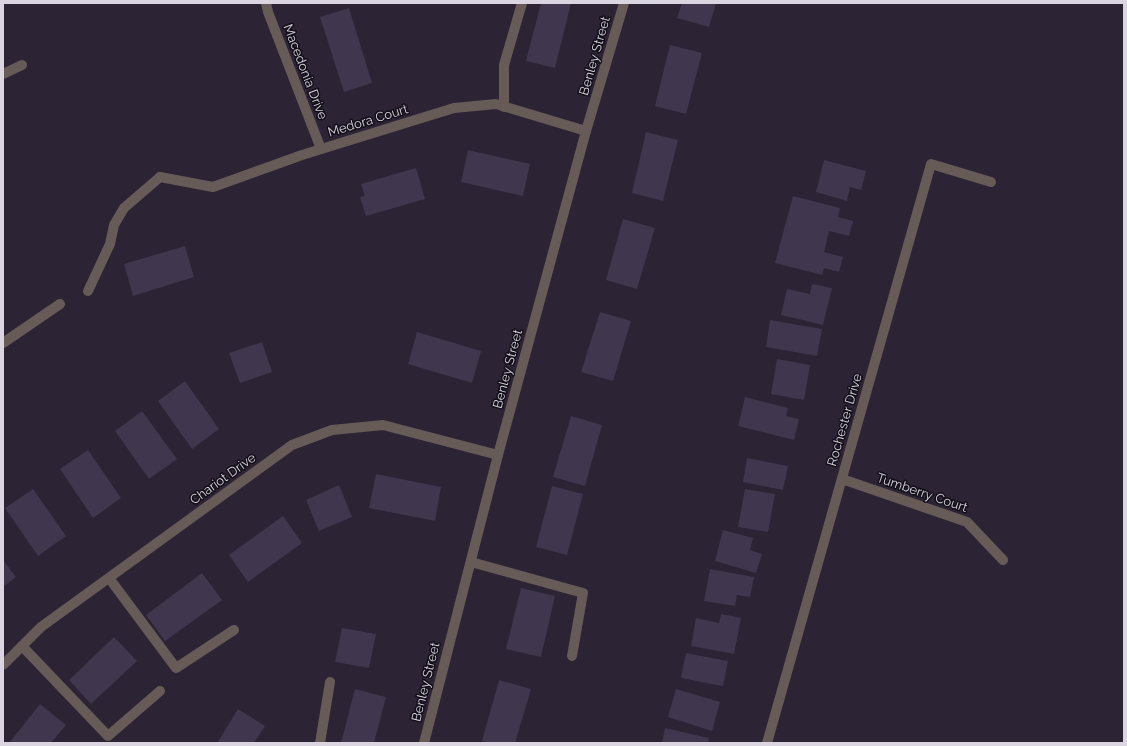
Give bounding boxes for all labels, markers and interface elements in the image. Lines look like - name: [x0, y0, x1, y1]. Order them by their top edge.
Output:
- street label: Benley Street: [576, 15, 614, 97]
- street label: Macedonia Drive: [280, 22, 330, 122]
- street label: Medora Court: [326, 101, 410, 141]
- street label: Benley Street: [490, 328, 526, 410]
- street label: Rochester Drive: [824, 372, 866, 468]
- street label: Chariot Drive: [187, 450, 259, 508]
- street label: Tumberry Court: [875, 470, 969, 516]
- street label: Benley Street: [409, 641, 443, 723]

